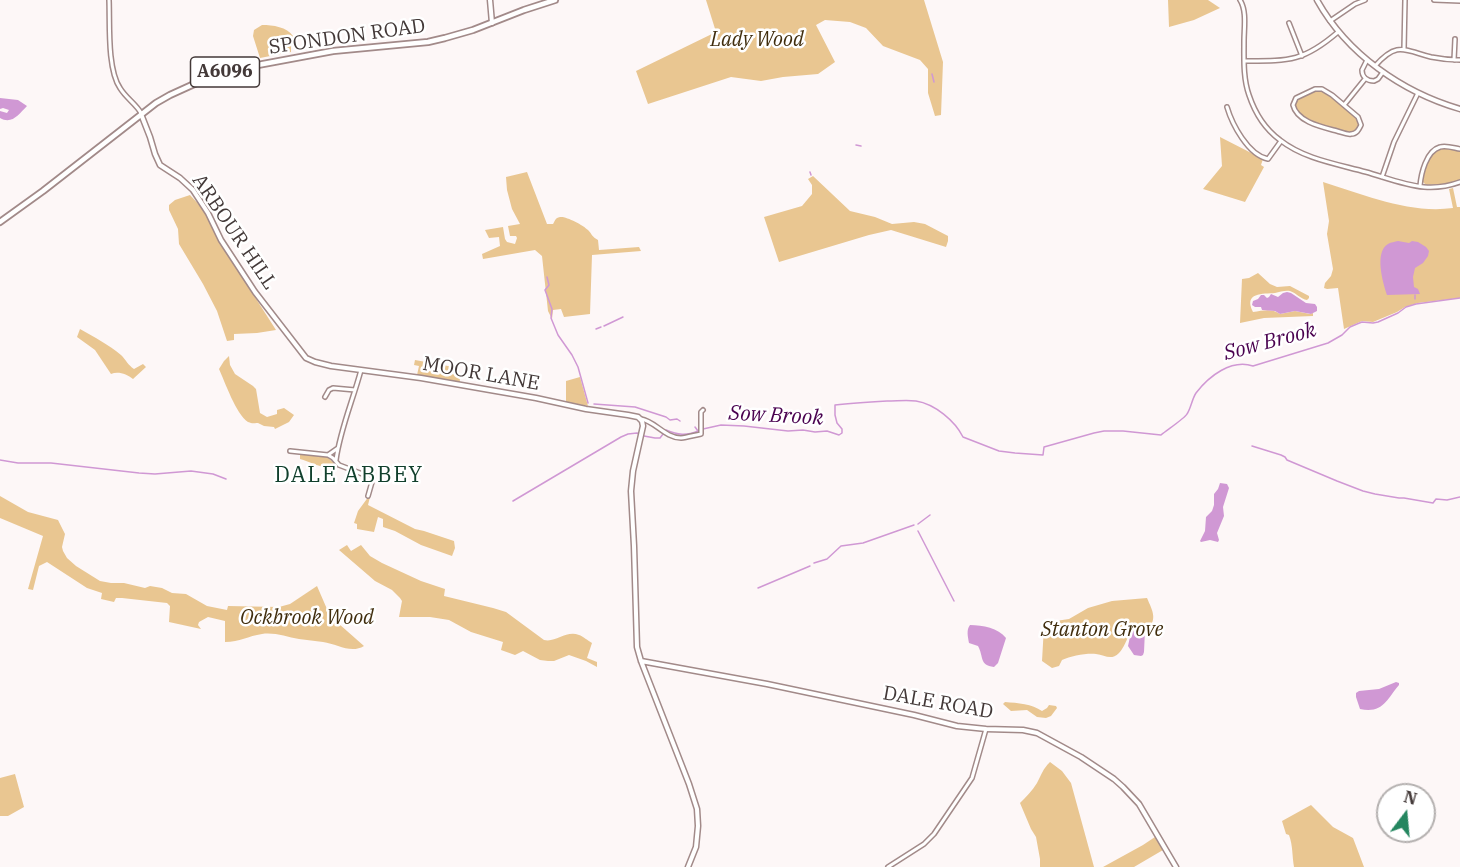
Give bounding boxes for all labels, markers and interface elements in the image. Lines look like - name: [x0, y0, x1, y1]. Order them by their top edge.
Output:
- street label: SPONDON ROAD: [267, 14, 427, 60]
- park label: Lady Wood: [710, 28, 804, 52]
- road number: A6096: [190, 57, 260, 87]
- street label: ARBOUR HILL: [187, 170, 281, 294]
- water label: Sow Brook: [1221, 318, 1319, 366]
- street label: MOOR LANE: [421, 352, 541, 396]
- water label: Sow Brook: [728, 401, 824, 431]
- district label: DALE ABBEY: [274, 463, 424, 489]
- park label: Ockbrook Wood: [240, 606, 374, 630]
- park label: Stanton Grove: [1041, 618, 1163, 642]
- street label: DALE ROAD: [881, 681, 995, 725]
- north arrow: [1376, 783, 1436, 843]
- text: N: [1402, 786, 1419, 809]

